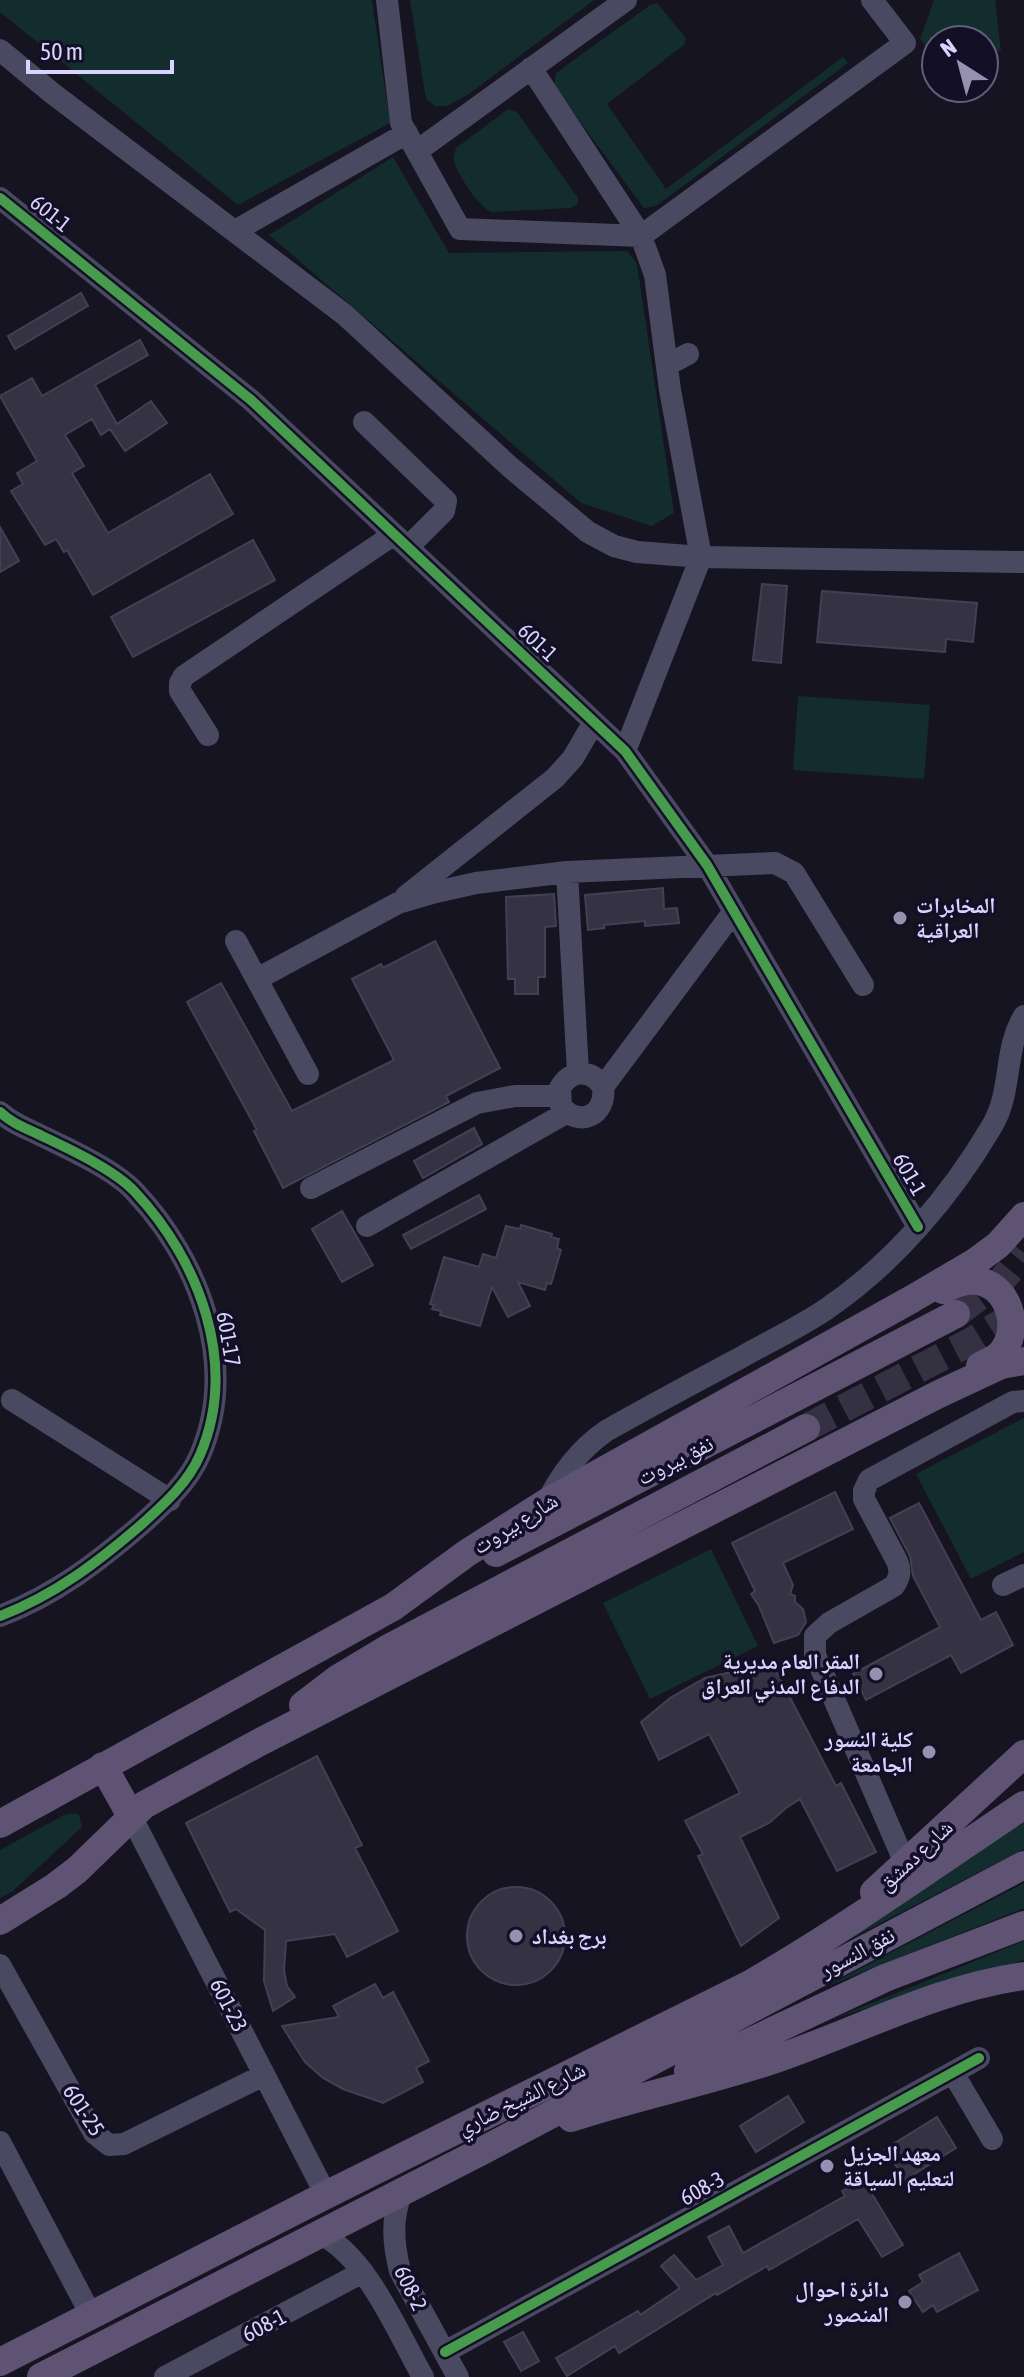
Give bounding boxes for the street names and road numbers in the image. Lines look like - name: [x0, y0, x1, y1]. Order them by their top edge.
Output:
- street label: 601-1: [25, 189, 77, 237]
- street label: 601-1: [513, 617, 563, 667]
- street label: 601-1: [888, 1148, 932, 1200]
- street label: 601-17: [211, 1310, 247, 1368]
- street label: نفق بيروت: [633, 1430, 718, 1491]
- street label: شارع بيروت: [468, 1487, 563, 1560]
- street label: شارع دمشق: [872, 1814, 958, 1897]
- street label: نفق النسور: [814, 1921, 900, 1984]
- street label: 601-23: [205, 1974, 253, 2036]
- street label: شارع الشيخ ضاري: [452, 2056, 592, 2144]
- street label: 601-25: [58, 2079, 110, 2141]
- street label: 608-3: [675, 2165, 729, 2211]
- street label: 608-2: [389, 2261, 433, 2315]
- street label: 608-1: [238, 2303, 290, 2347]

